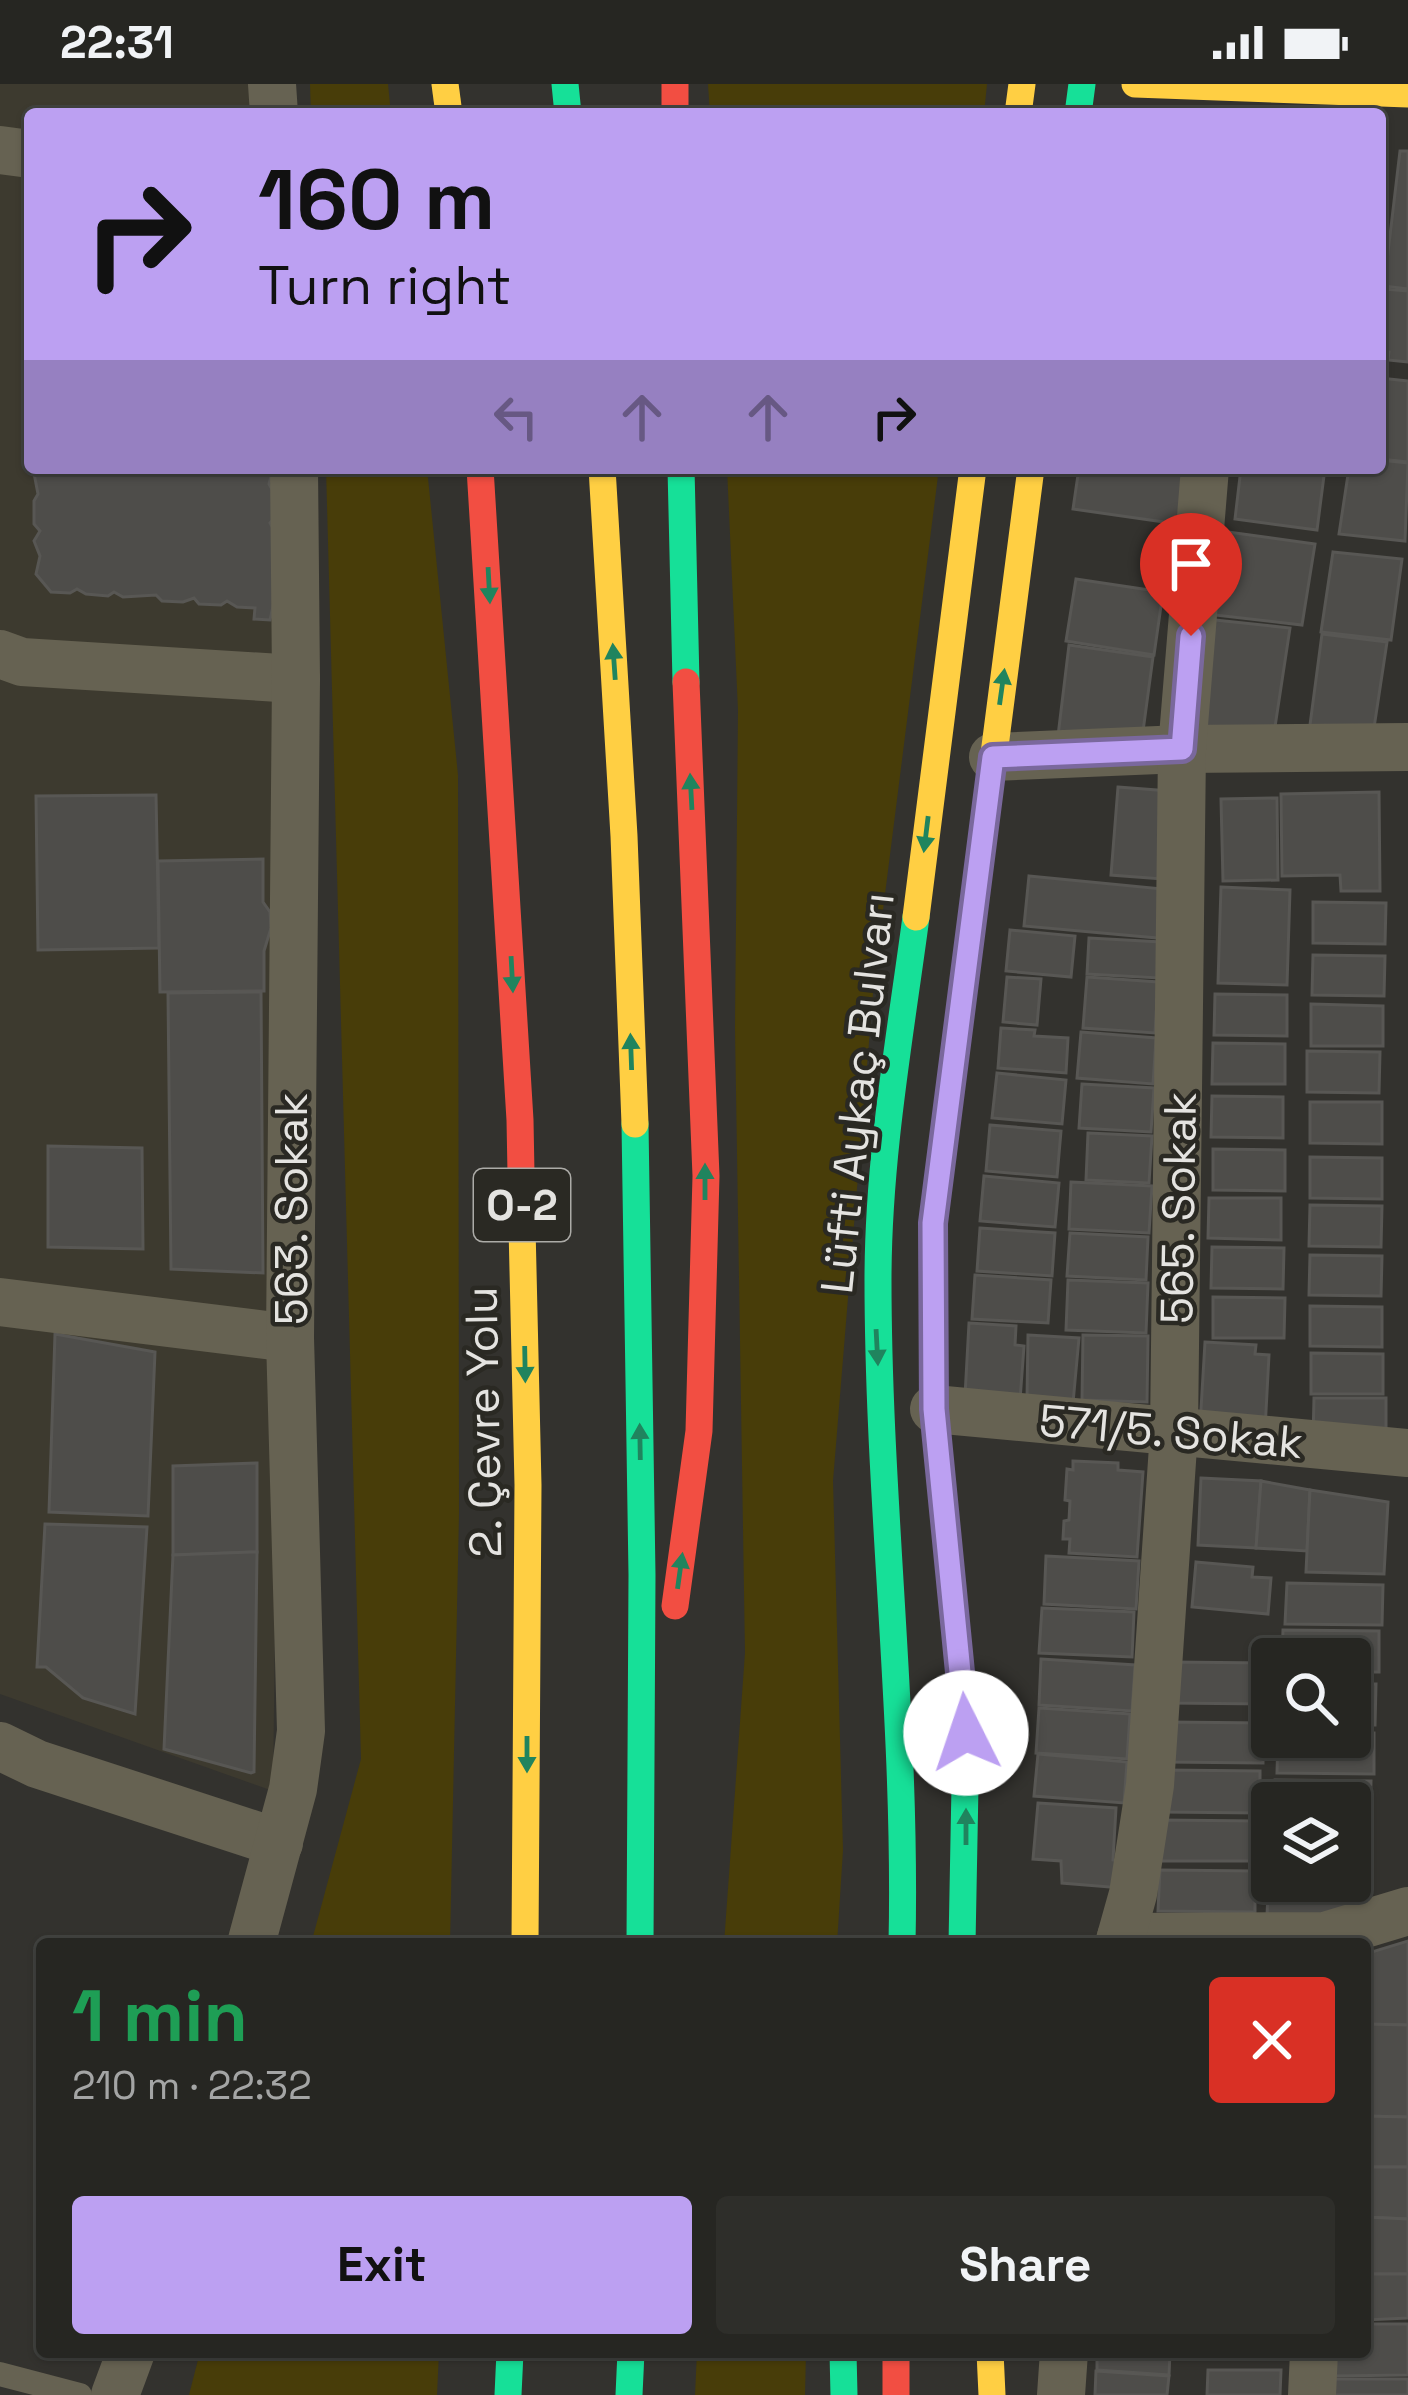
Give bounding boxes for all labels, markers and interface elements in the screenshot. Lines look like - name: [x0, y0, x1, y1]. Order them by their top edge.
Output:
- text: 22:31: [60, 14, 174, 71]
- text: 160 m: [258, 146, 495, 254]
- icon: right: [60, 156, 216, 312]
- text: Turn right: [258, 251, 511, 320]
- icon: left: [483, 384, 549, 450]
- icon: ahead: [609, 384, 675, 450]
- icon: ahead: [735, 384, 801, 450]
- icon: right: [861, 384, 927, 450]
- pin: [1140, 513, 1242, 636]
- icon: arrive: [1158, 531, 1224, 597]
- one-way arrow: [480, 567, 499, 604]
- one-way arrow: [605, 643, 624, 680]
- one-way arrow: [993, 668, 1012, 705]
- one-way arrow: [681, 772, 700, 810]
- one-way arrow: [916, 816, 935, 853]
- street label: Lüfti Aykaç Bulvarı: [808, 890, 907, 1296]
- one-way arrow: [503, 956, 522, 994]
- one-way arrow: [621, 1032, 640, 1070]
- street label: 565. Sokak: [1148, 1091, 1209, 1325]
- street label: 563. Sokak: [263, 1093, 320, 1325]
- one-way arrow: [695, 1162, 715, 1200]
- road number: O-2: [474, 1169, 570, 1241]
- street label: 2. Çevre Yolu: [453, 1286, 514, 1558]
- one-way arrow: [868, 1329, 887, 1367]
- one-way arrow: [516, 1346, 535, 1384]
- street label: 571/5. Sokak: [1037, 1392, 1305, 1471]
- one-way arrow: [630, 1422, 649, 1460]
- one-way arrow: [671, 1552, 690, 1589]
- map controls: [1251, 1638, 1371, 1902]
- button: search: [1251, 1638, 1371, 1758]
- position arrow: [903, 1670, 1029, 1796]
- one-way arrow: [517, 1736, 537, 1774]
- button: layers: [1251, 1782, 1371, 1902]
- one-way arrow: [956, 1807, 976, 1845]
- text: 1 min: [72, 1970, 248, 2062]
- button: close: [1209, 1977, 1335, 2103]
- text: 210 m · 22:32: [72, 2061, 312, 2110]
- button: Exit: [72, 2196, 692, 2334]
- button: Share: [716, 2196, 1335, 2334]

